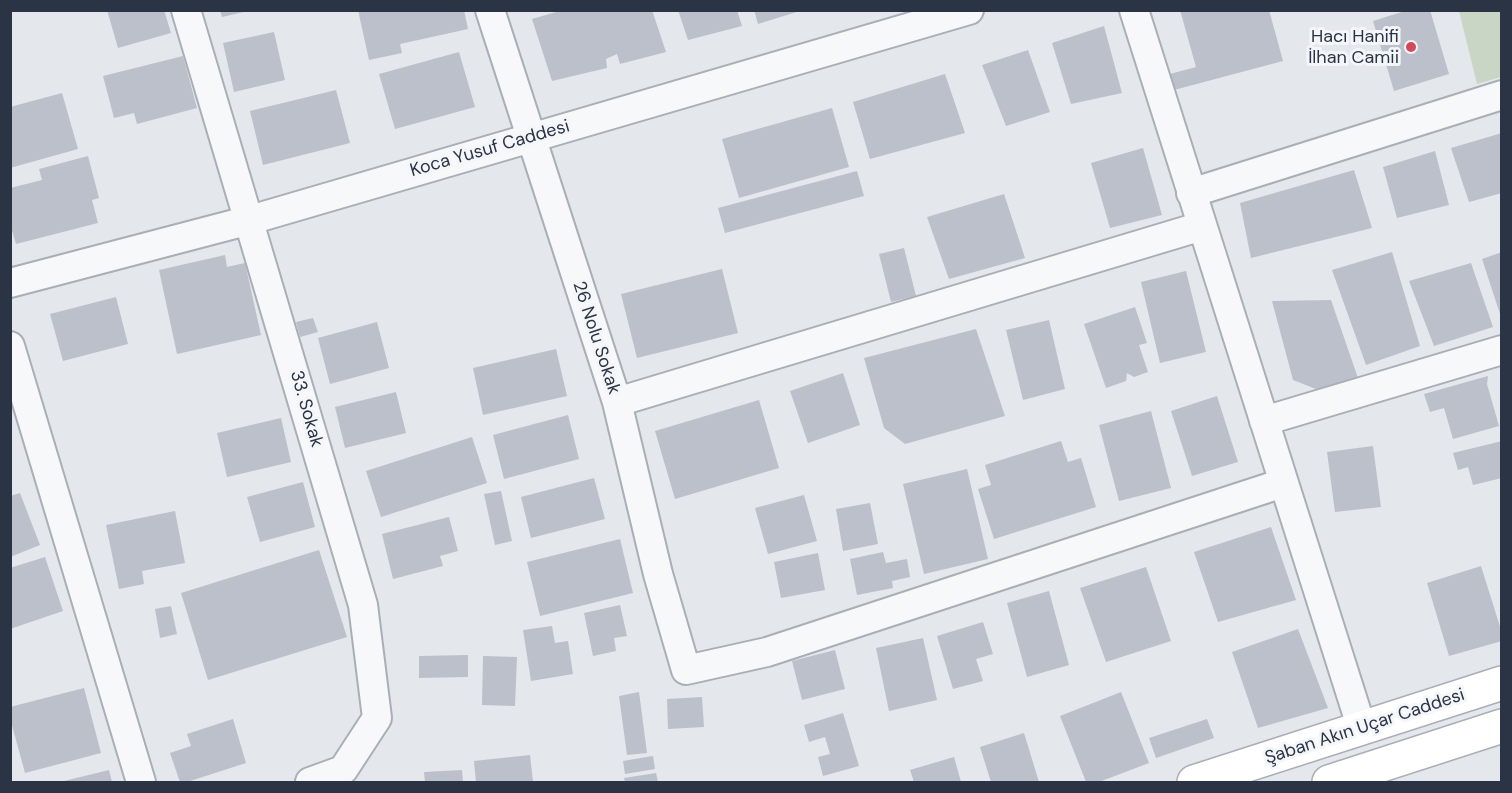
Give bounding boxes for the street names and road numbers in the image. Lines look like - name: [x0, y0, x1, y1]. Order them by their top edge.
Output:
- street label: Koca Yusuf Caddesi: [408, 116, 572, 182]
- street label: 26 Nolu Sokak: [568, 279, 624, 397]
- street label: 33. Sokak: [285, 368, 327, 450]
- street label: Şaban Akın Uçar Caddesi: [1262, 684, 1468, 770]

